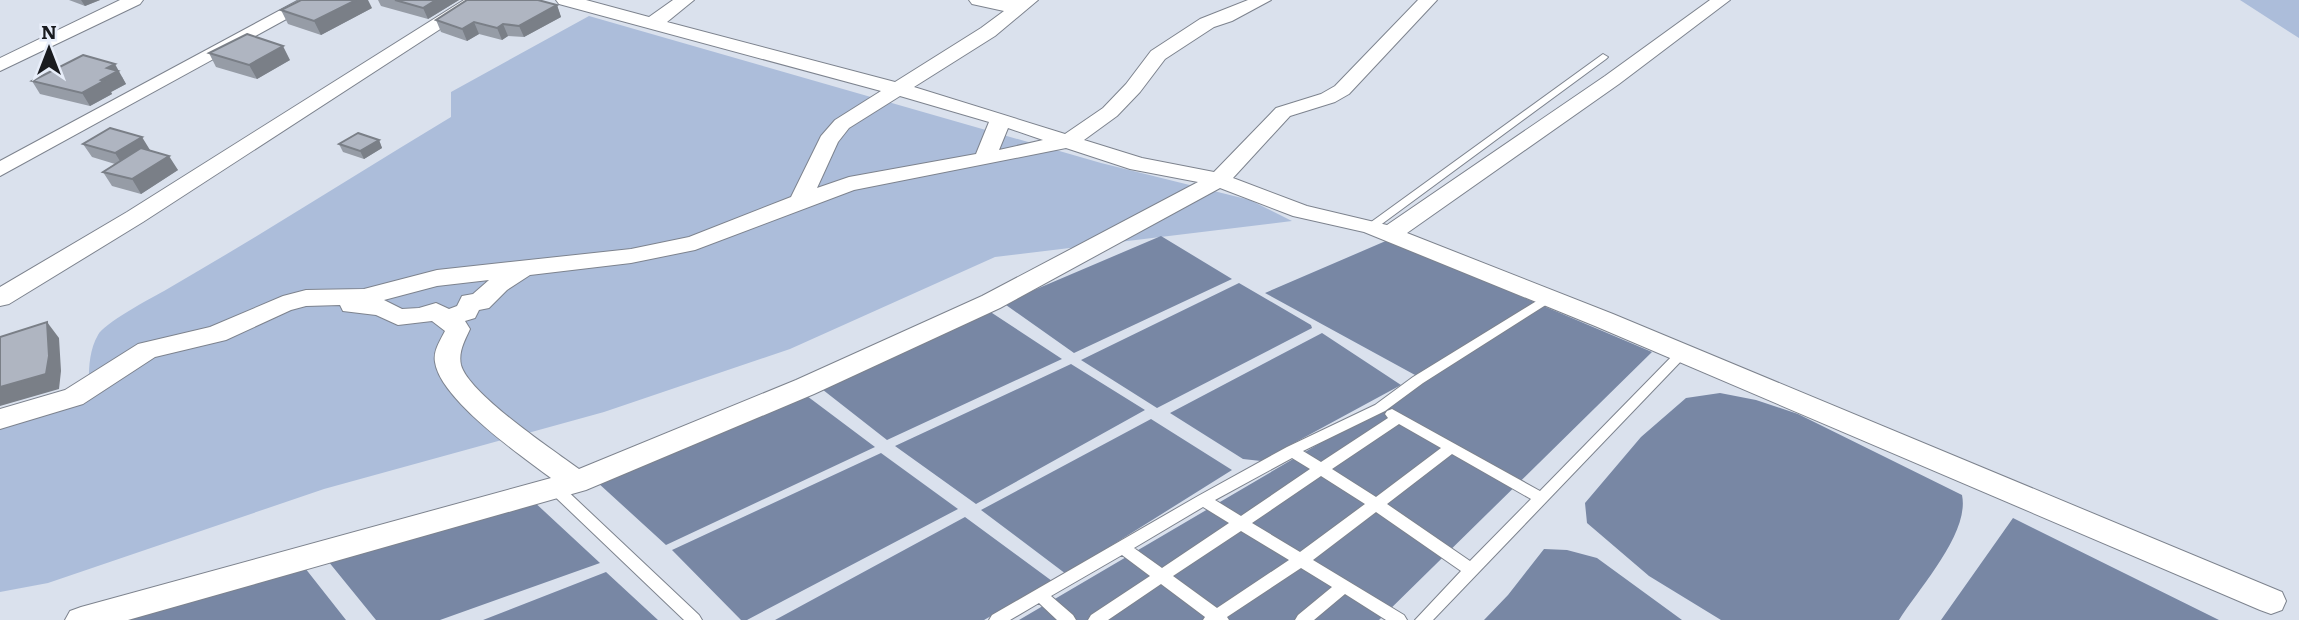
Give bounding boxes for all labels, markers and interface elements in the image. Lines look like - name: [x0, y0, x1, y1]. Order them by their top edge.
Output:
- north arrow: [14, 14, 84, 84]
- text: N: [41, 17, 57, 45]

